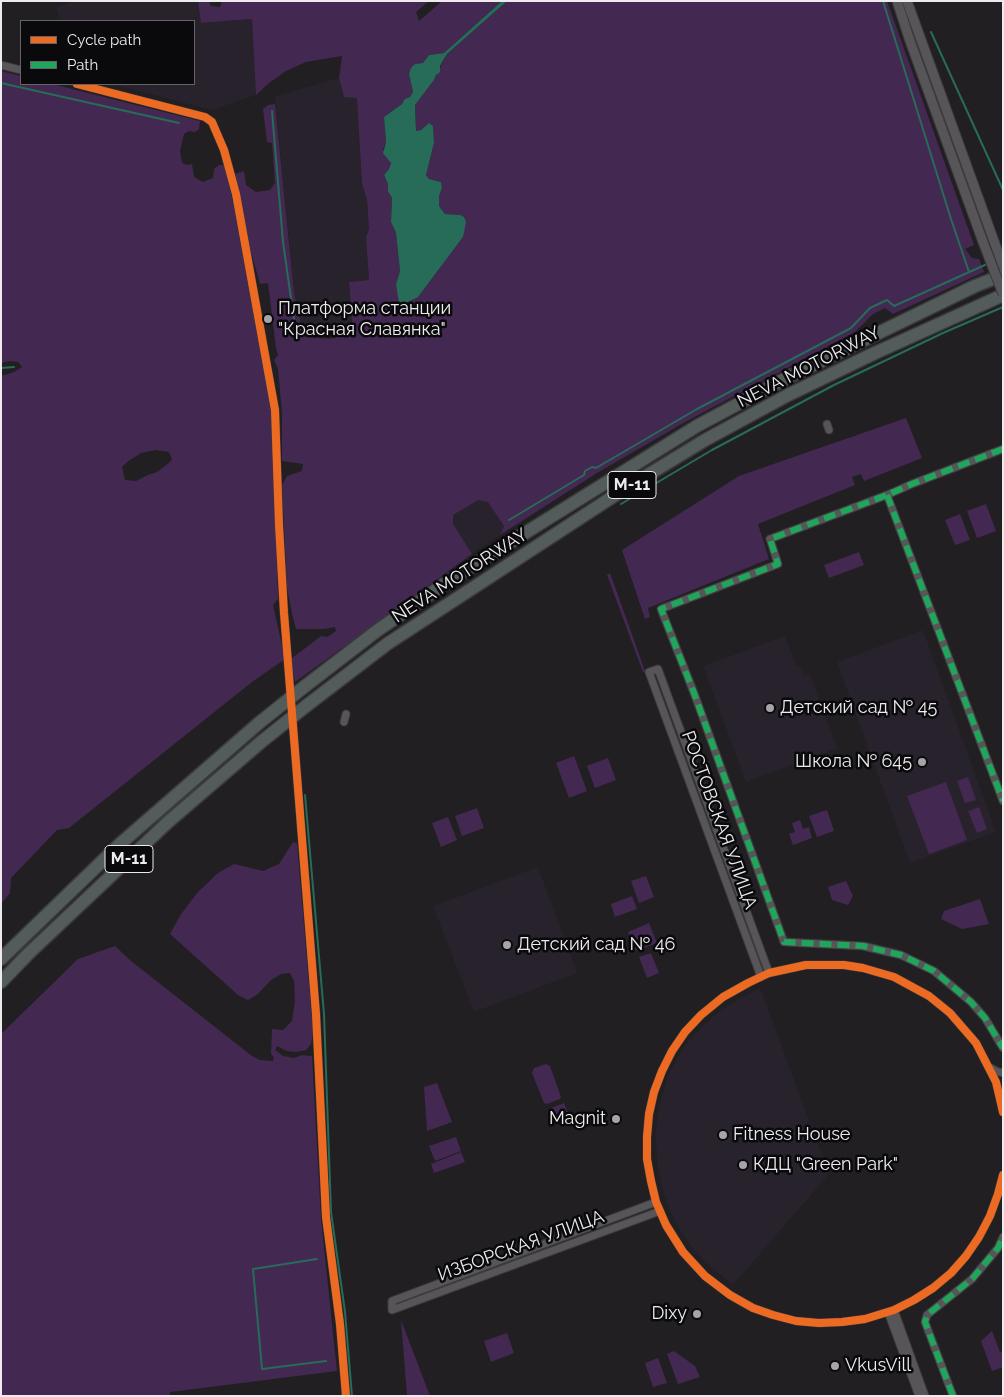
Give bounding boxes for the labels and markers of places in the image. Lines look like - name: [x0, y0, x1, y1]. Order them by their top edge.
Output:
- place label: Платформа станции "Красная Славянка": [278, 298, 451, 340]
- marker: Платформа станции "Красная Славянка": [262, 313, 274, 325]
- place label: Детский сад № 45: [780, 697, 937, 719]
- marker: Детский сад № 45: [764, 702, 776, 714]
- place label: Школа № 645: [795, 751, 912, 773]
- marker: Школа № 645: [916, 756, 928, 768]
- place label: Детский сад № 46: [517, 934, 675, 956]
- marker: Детский сад № 46: [501, 939, 513, 951]
- place label: Magnit: [549, 1108, 606, 1130]
- marker: Magnit: [610, 1113, 622, 1125]
- place label: Fitness House: [733, 1124, 850, 1146]
- marker: Fitness House: [717, 1129, 729, 1141]
- place label: КДЦ "Green Park": [753, 1154, 898, 1176]
- marker: КДЦ "Green Park": [737, 1159, 749, 1171]
- place label: Dixy: [651, 1303, 687, 1325]
- marker: Dixy: [691, 1308, 703, 1320]
- place label: VkusVill: [845, 1355, 911, 1377]
- marker: VkusVill: [829, 1360, 841, 1372]

